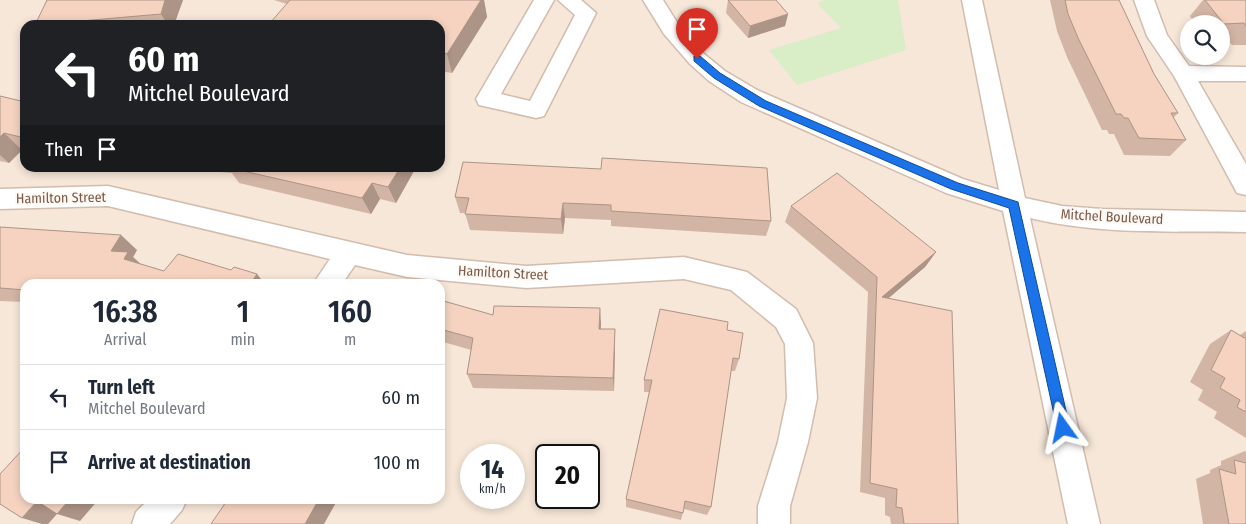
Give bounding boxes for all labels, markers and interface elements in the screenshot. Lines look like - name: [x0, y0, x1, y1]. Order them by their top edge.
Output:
- pin: [676, 8, 718, 59]
- icon: arrive: [683, 15, 711, 43]
- map controls: [1180, 15, 1230, 65]
- button: search: [1180, 15, 1230, 65]
- text: 60 m: [128, 38, 199, 80]
- icon: left: [45, 40, 110, 105]
- text: Mitchel Boulevard: [128, 80, 290, 107]
- icon: arrive: [93, 135, 121, 163]
- text: Then: [45, 138, 83, 161]
- street label: Hamilton Street: [16, 189, 107, 207]
- street label: Mitchel Boulevard: [1060, 206, 1164, 228]
- street label: Hamilton Street: [458, 262, 549, 284]
- text: 16:38: [93, 294, 158, 330]
- text: 1: [237, 294, 249, 330]
- text: 160: [328, 294, 372, 330]
- text: Arrival: [104, 330, 146, 349]
- text: min: [230, 330, 255, 349]
- text: m: [344, 330, 356, 349]
- text: Turn left: [88, 376, 155, 399]
- icon: left: [45, 383, 73, 411]
- text: 60 m: [382, 386, 420, 409]
- text: Mitchel Boulevard: [88, 399, 206, 418]
- position arrow: [1036, 401, 1088, 453]
- speed limit sign: 20: [535, 444, 600, 509]
- icon: arrive: [45, 448, 73, 476]
- text: Arrive at destination: [88, 451, 251, 474]
- text: 100 m: [374, 451, 420, 474]
- text: 14: [481, 455, 504, 485]
- text: km/h: [479, 482, 506, 496]

